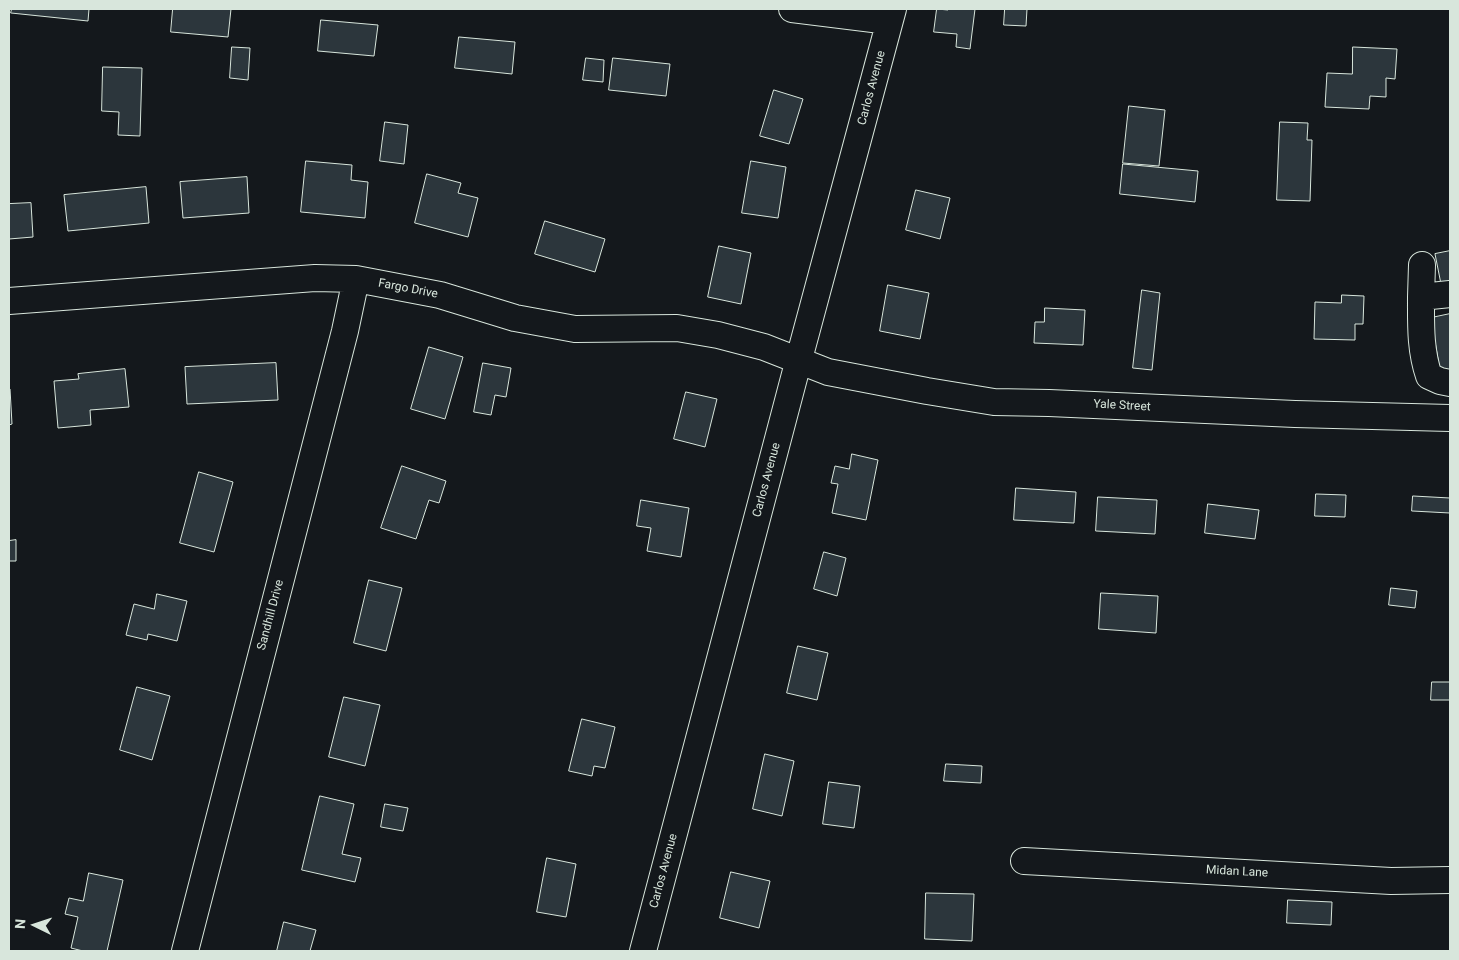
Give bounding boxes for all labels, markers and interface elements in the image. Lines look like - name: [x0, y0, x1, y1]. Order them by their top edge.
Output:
- street label: Carlos Avenue: [855, 49, 889, 127]
- street label: Fargo Drive: [377, 276, 439, 302]
- street label: Yale Street: [1093, 397, 1151, 415]
- street label: Carlos Avenue: [750, 441, 784, 519]
- street label: Sandhill Drive: [255, 578, 287, 652]
- street label: Carlos Avenue: [647, 832, 681, 910]
- street label: Midan Lane: [1206, 863, 1268, 881]
- north arrow: [10, 900, 60, 950]
- text: N: [12, 918, 28, 929]

